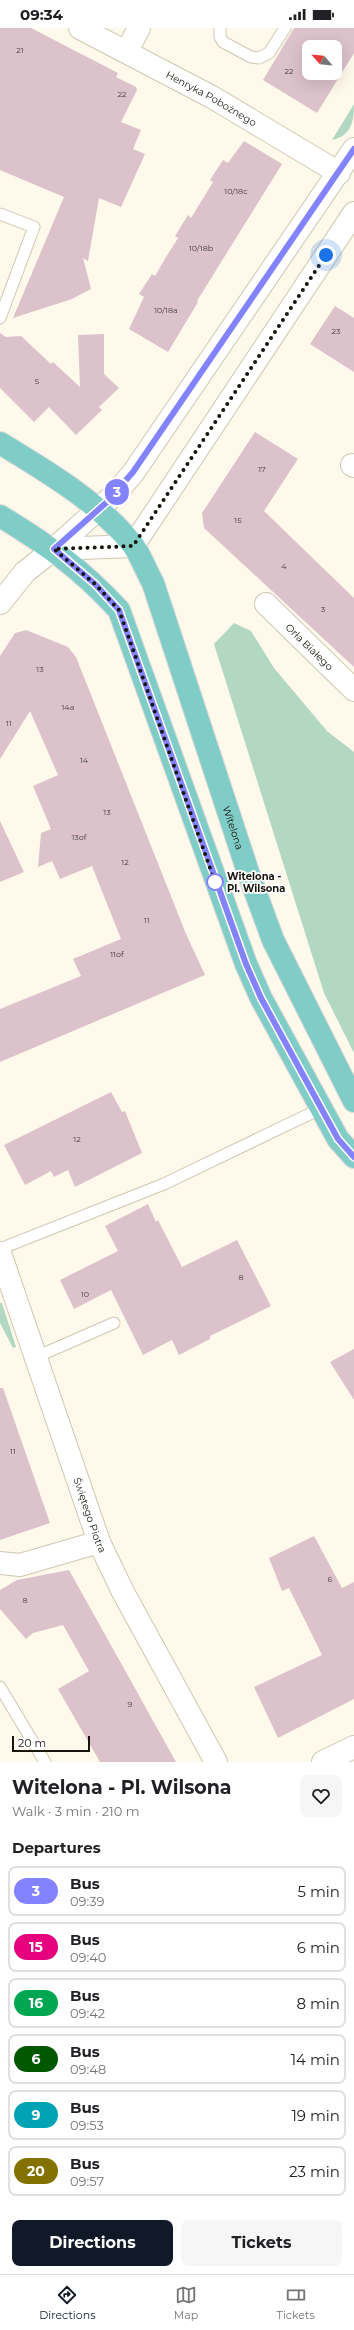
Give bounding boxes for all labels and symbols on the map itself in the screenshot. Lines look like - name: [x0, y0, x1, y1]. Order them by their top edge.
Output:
- north arrow: [302, 40, 342, 80]
- house number: 21: [16, 45, 24, 55]
- house number: 22: [284, 66, 294, 76]
- street label: Henryka Pobożnego: [164, 68, 259, 129]
- house number: 22: [117, 89, 127, 99]
- house number: 10/18c: [224, 186, 248, 196]
- house number: 10/18b: [189, 243, 214, 253]
- your location: [316, 245, 336, 265]
- house number: 10/18a: [154, 305, 178, 315]
- house number: 23: [331, 326, 341, 336]
- house number: 5: [35, 376, 40, 386]
- house number: 17: [258, 464, 266, 474]
- line badge: 3: [104, 479, 130, 505]
- house number: 15: [234, 515, 242, 525]
- house number: 4: [281, 561, 287, 571]
- house number: 3: [321, 604, 326, 614]
- street label: Orła Białego: [283, 621, 336, 673]
- house number: 13: [36, 664, 44, 674]
- house number: 14a: [61, 702, 75, 712]
- house number: 11: [6, 718, 12, 728]
- house number: 14: [80, 755, 89, 765]
- street label: Witelona: [220, 804, 246, 851]
- house number: 13: [103, 807, 111, 817]
- house number: 13of: [71, 832, 87, 842]
- house number: 12: [121, 857, 129, 867]
- place label: Witelona - Pl. Wilsona: [227, 870, 285, 895]
- marker: Witelona - Pl. Wilsona: [206, 873, 224, 891]
- house number: 11: [144, 915, 150, 925]
- house number: 11of: [110, 949, 124, 959]
- house number: 12: [73, 1134, 81, 1144]
- house number: 8: [238, 1272, 244, 1282]
- house number: 10: [81, 1289, 89, 1299]
- house number: 11: [10, 1446, 16, 1456]
- street label: Świętego Piotra: [70, 1476, 109, 1555]
- house number: 6: [328, 1574, 333, 1584]
- house number: 8: [22, 1595, 28, 1605]
- house number: 9: [128, 1699, 133, 1709]
- scale bar: [12, 1734, 90, 1753]

